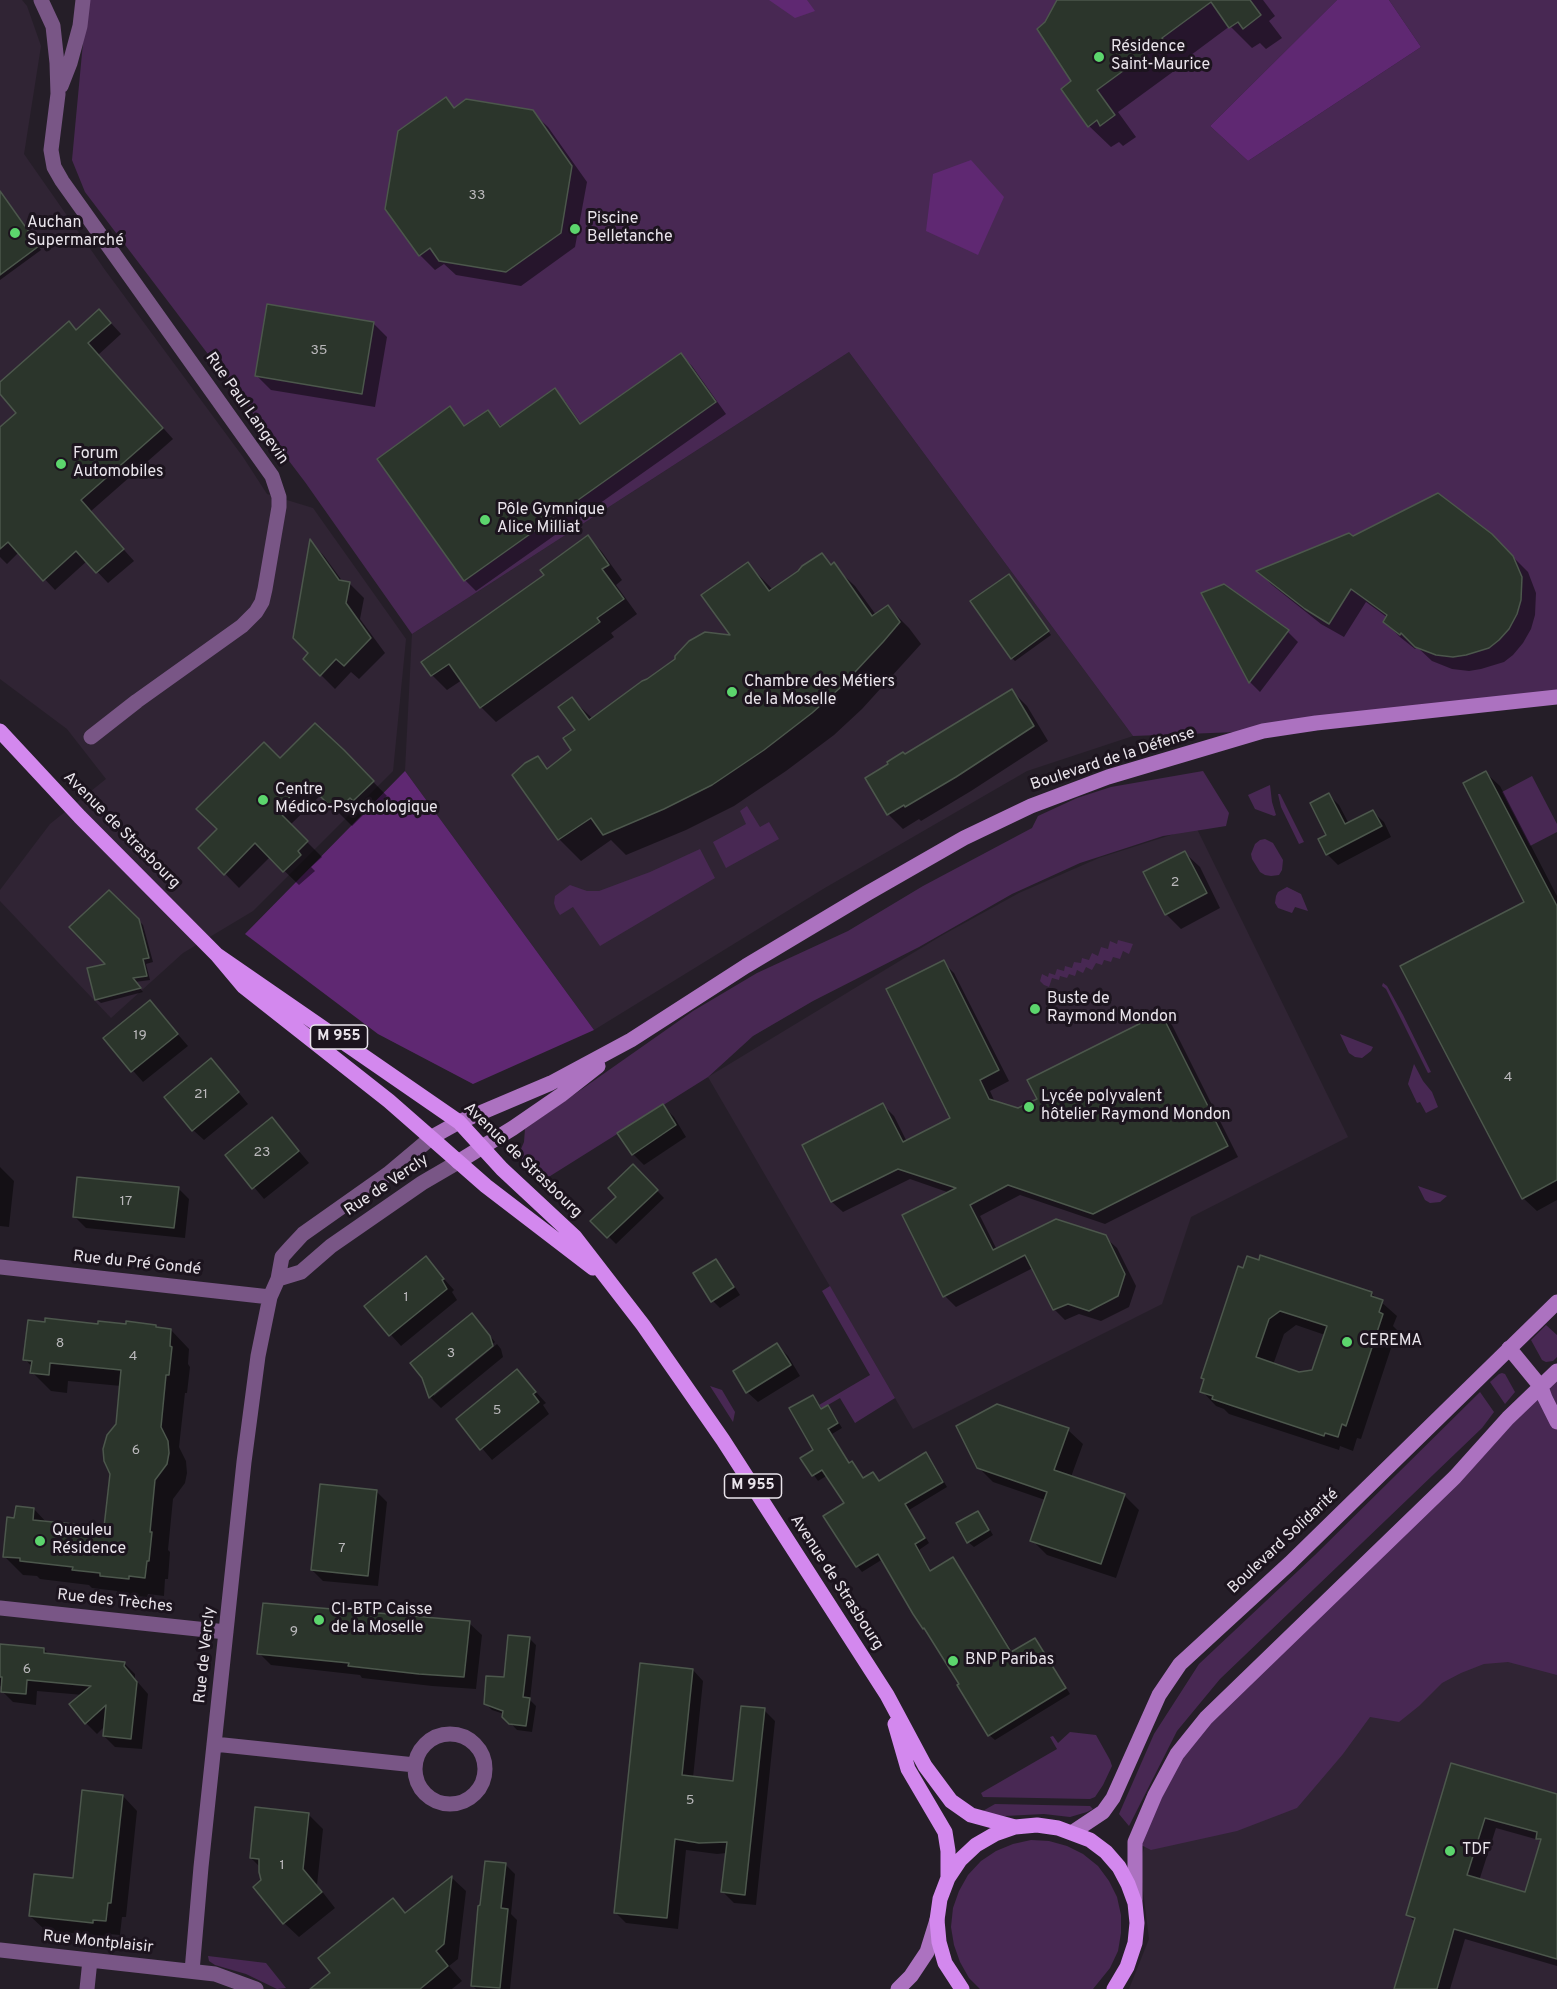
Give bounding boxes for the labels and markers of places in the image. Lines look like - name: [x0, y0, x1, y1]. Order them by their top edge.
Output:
- place label: Résidence Saint-Maurice: [1111, 38, 1210, 76]
- marker: Résidence Saint-Maurice: [1092, 50, 1106, 64]
- place label: Piscine Belletanche: [587, 210, 673, 248]
- place label: Auchan Supermarché: [27, 214, 124, 252]
- marker: Piscine Belletanche: [568, 222, 582, 236]
- marker: Auchan Supermarché: [8, 226, 22, 240]
- place label: Forum Automobiles: [73, 445, 163, 483]
- marker: Forum Automobiles: [54, 457, 68, 471]
- place label: Pôle Gymnique Alice Milliat: [497, 501, 605, 539]
- marker: Pôle Gymnique Alice Milliat: [478, 513, 492, 527]
- place label: Chambre des Métiers de la Moselle: [744, 673, 895, 711]
- marker: Chambre des Métiers de la Moselle: [725, 685, 739, 699]
- place label: Centre Médico-Psychologique: [275, 781, 438, 819]
- marker: Centre Médico-Psychologique: [256, 793, 270, 807]
- place label: Buste de Raymond Mondon: [1047, 990, 1177, 1028]
- marker: Buste de Raymond Mondon: [1028, 1002, 1042, 1016]
- place label: Lycée polyvalent hôtelier Raymond Mondon: [1041, 1088, 1231, 1126]
- marker: Lycée polyvalent hôtelier Raymond Mondon: [1022, 1100, 1036, 1114]
- place label: CEREMA: [1359, 1332, 1422, 1352]
- marker: CEREMA: [1340, 1335, 1354, 1349]
- place label: Queuleu Résidence: [52, 1522, 126, 1560]
- marker: Queuleu Résidence: [33, 1534, 47, 1548]
- place label: CI-BTP Caisse de la Moselle: [331, 1601, 432, 1639]
- marker: CI-BTP Caisse de la Moselle: [312, 1613, 326, 1627]
- place label: BNP Paribas: [965, 1651, 1054, 1671]
- marker: BNP Paribas: [946, 1654, 960, 1668]
- place label: TDF: [1462, 1841, 1491, 1861]
- marker: TDF: [1443, 1844, 1457, 1858]

